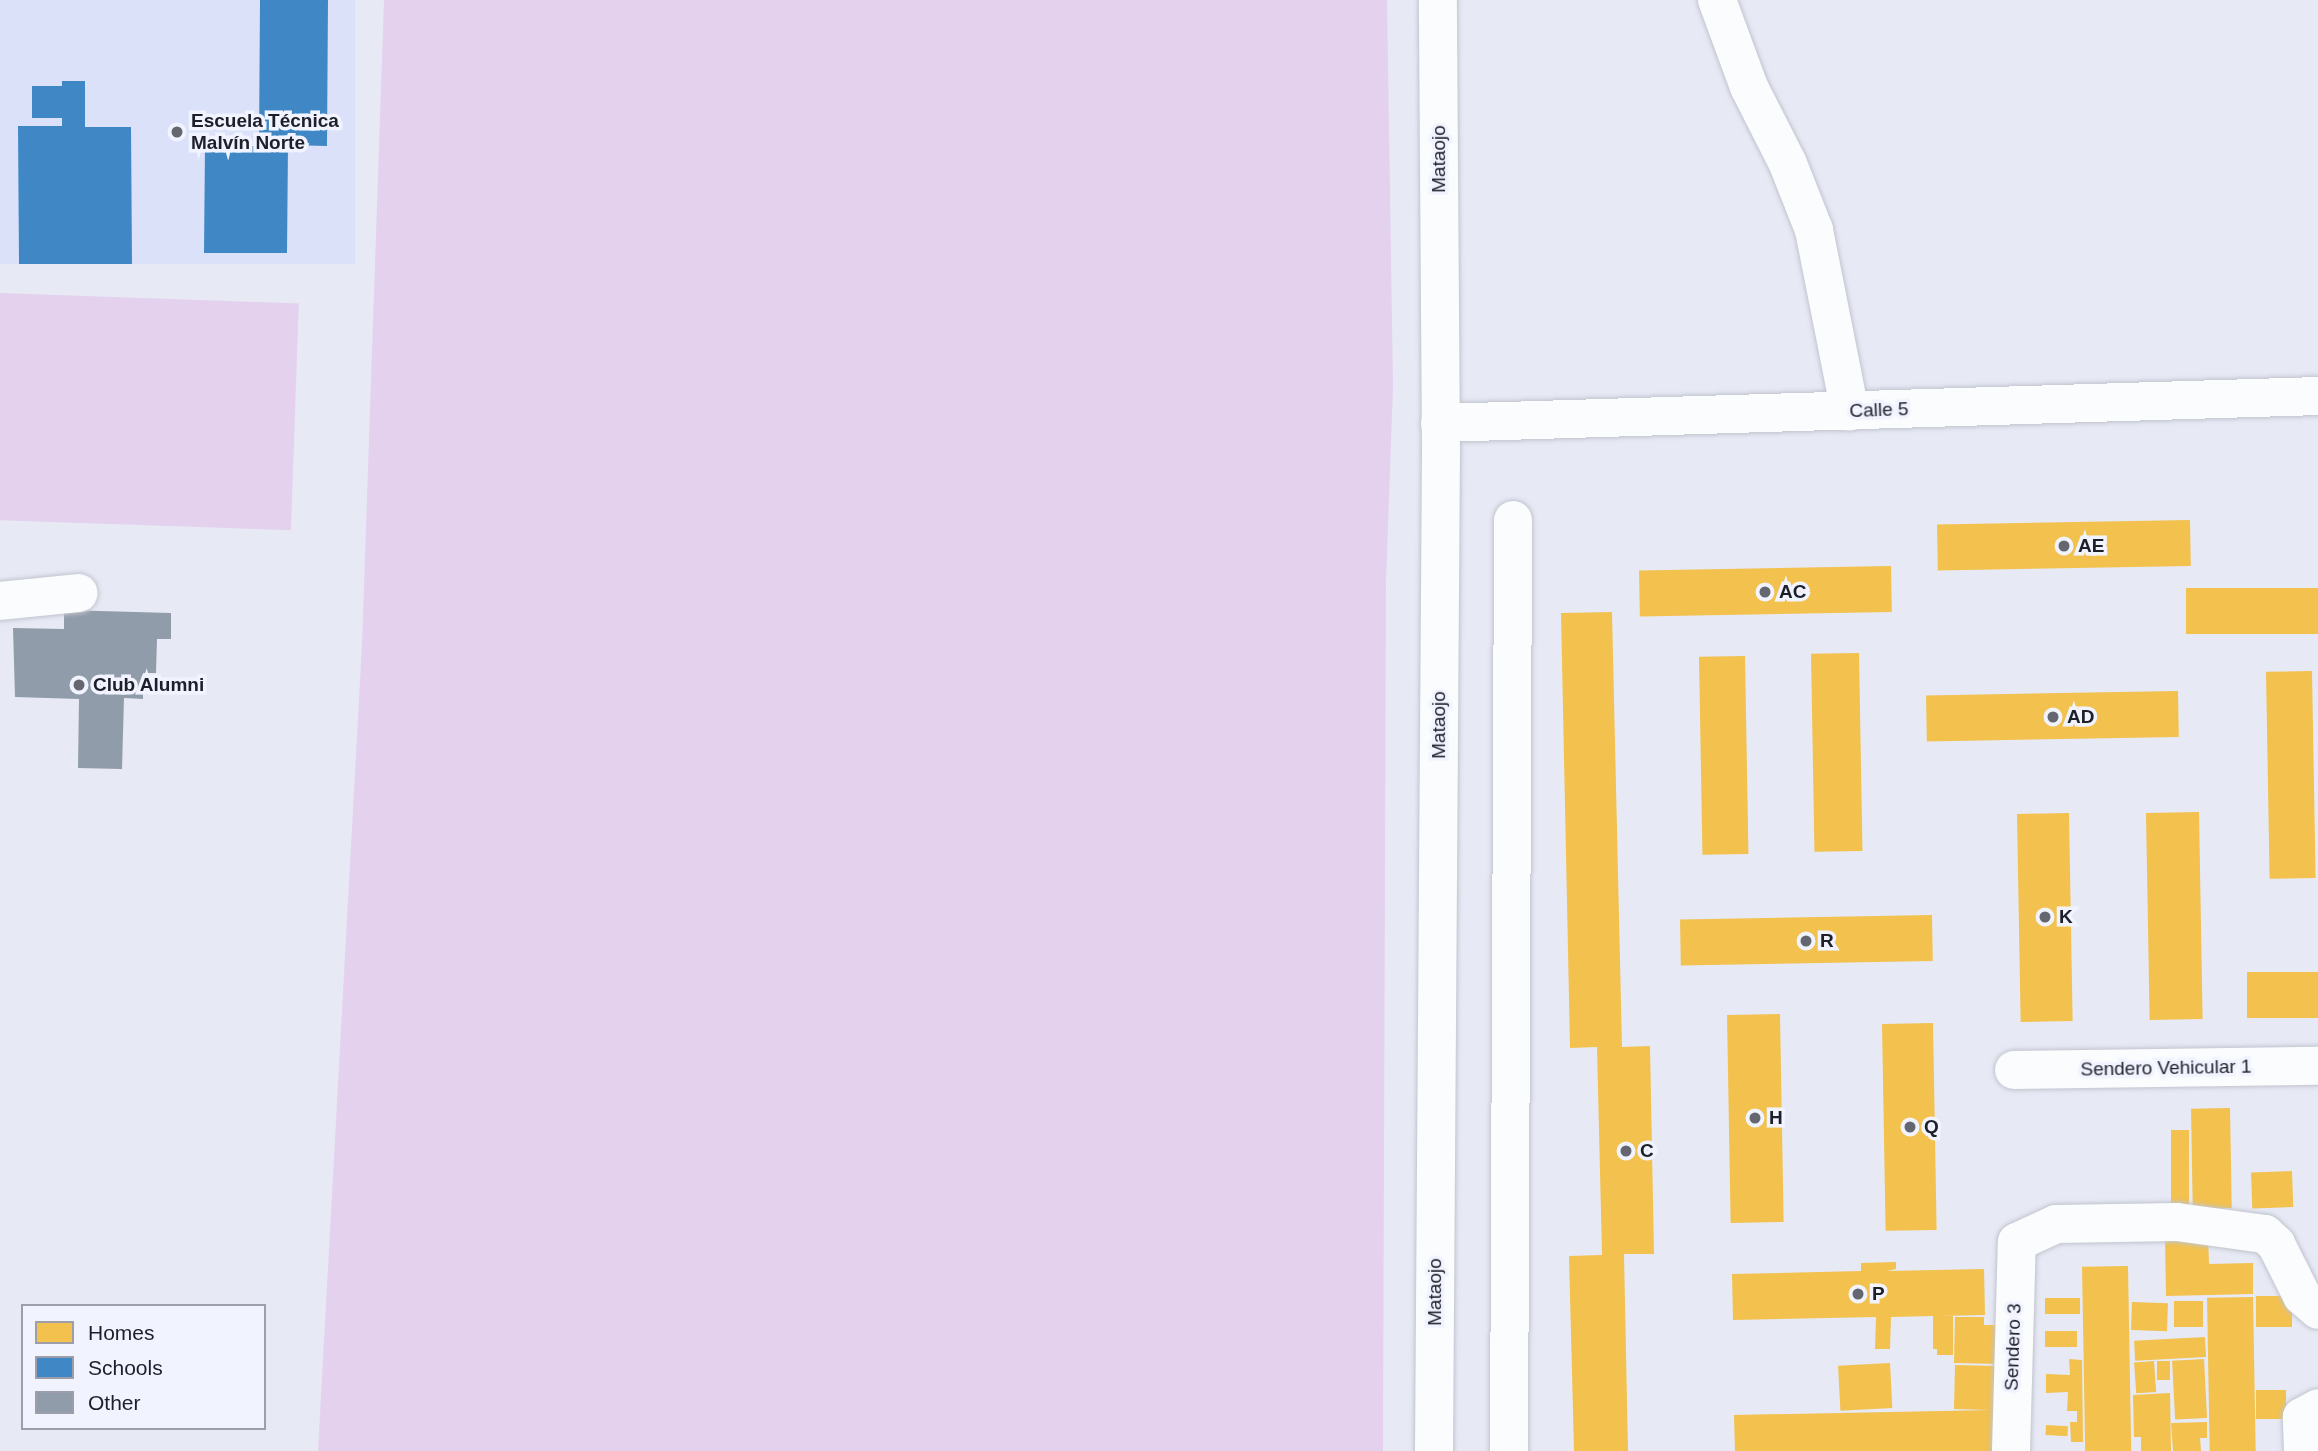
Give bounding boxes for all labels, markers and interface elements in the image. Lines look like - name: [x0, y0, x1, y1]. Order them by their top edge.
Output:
- place label: Escuela Técnica Malvín Norte: [191, 110, 339, 154]
- marker: Escuela Técnica Malvín Norte: [169, 124, 185, 140]
- street label: Mataojo: [1428, 125, 1450, 193]
- street label: Calle 5: [1849, 398, 1909, 422]
- place label: AE: [2078, 535, 2104, 557]
- marker: AE: [2056, 538, 2072, 554]
- place label: AC: [1779, 581, 1806, 603]
- marker: AC: [1757, 584, 1773, 600]
- place label: Club Alumni: [93, 674, 205, 696]
- marker: Club Alumni: [71, 677, 87, 693]
- street label: Mataojo: [1428, 691, 1450, 759]
- place label: AD: [2067, 706, 2094, 728]
- marker: AD: [2045, 709, 2061, 725]
- place label: K: [2059, 906, 2073, 928]
- marker: K: [2037, 909, 2053, 925]
- place label: R: [1820, 930, 1834, 952]
- marker: R: [1798, 933, 1814, 949]
- street label: Sendero Vehicular 1: [2080, 1055, 2252, 1081]
- place label: H: [1769, 1107, 1783, 1129]
- marker: H: [1747, 1110, 1763, 1126]
- place label: Q: [1924, 1116, 1939, 1138]
- marker: Q: [1902, 1119, 1918, 1135]
- place label: C: [1640, 1140, 1654, 1162]
- marker: C: [1618, 1143, 1634, 1159]
- street label: Mataojo: [1424, 1258, 1446, 1326]
- place label: P: [1872, 1283, 1885, 1305]
- marker: P: [1850, 1286, 1866, 1302]
- street label: Sendero 3: [2000, 1303, 2026, 1391]
- legend: [21, 1304, 266, 1430]
- text: Homes: [88, 1321, 155, 1344]
- text: Schools: [88, 1356, 163, 1379]
- text: Other: [88, 1391, 141, 1414]

